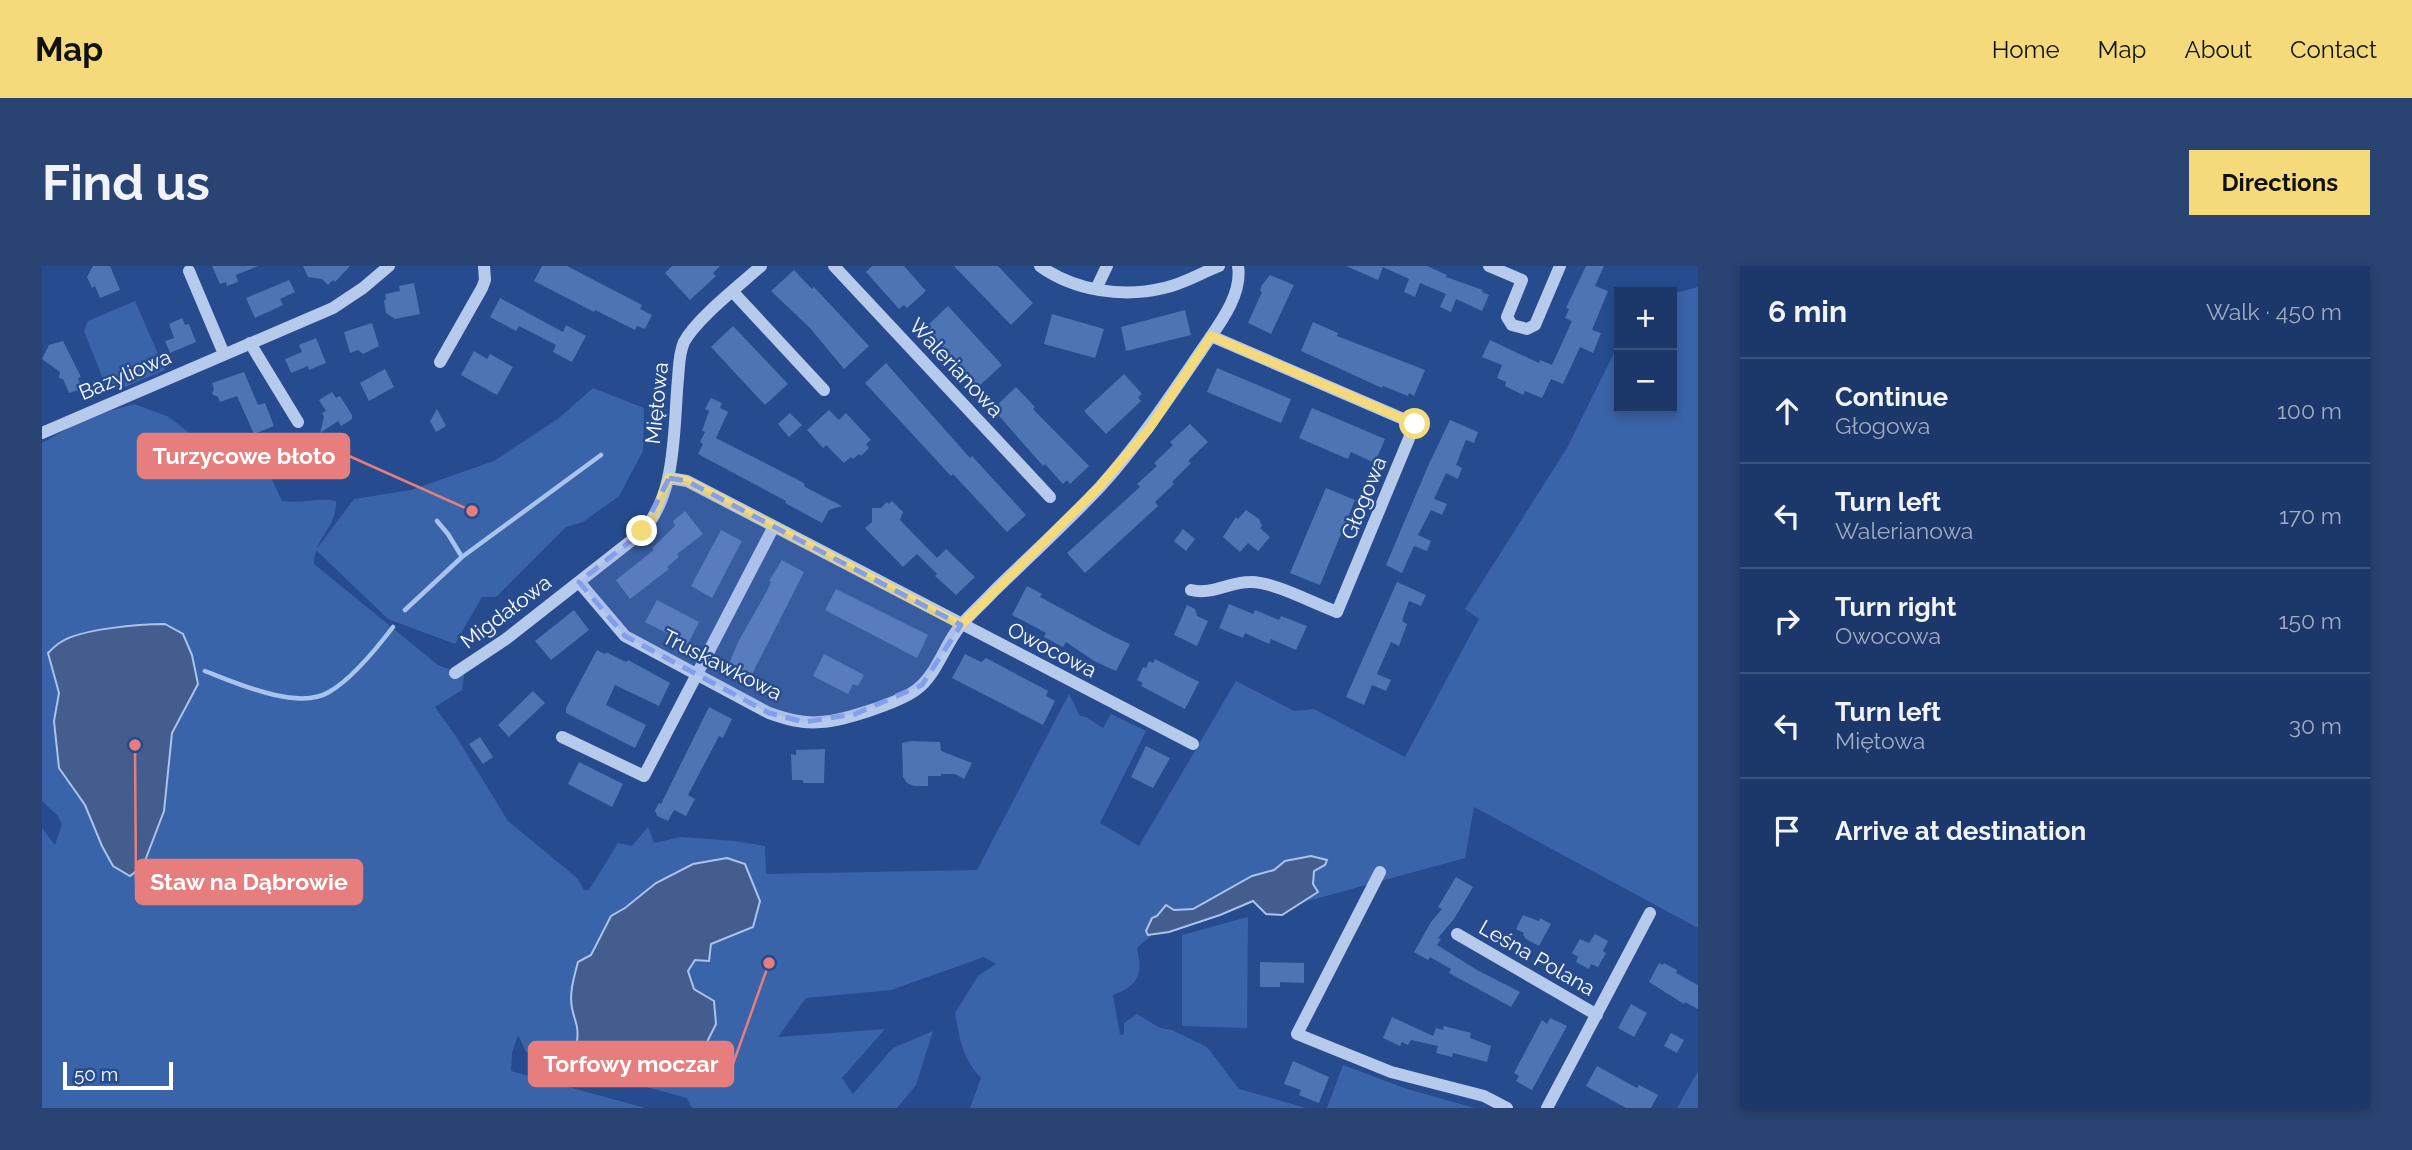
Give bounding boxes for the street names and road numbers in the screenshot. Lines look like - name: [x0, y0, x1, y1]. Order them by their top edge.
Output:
- street label: Walerianowa: [904, 313, 1009, 422]
- street label: Bazyliowa: [75, 344, 175, 405]
- street label: Miętowa: [640, 361, 673, 445]
- street label: Głogowa: [1336, 453, 1391, 543]
- street label: Migdałowa: [455, 569, 556, 654]
- street label: Owocowa: [1003, 616, 1101, 683]
- street label: Truskawkowa: [658, 624, 786, 705]
- street label: Leśna Polana: [1475, 914, 1600, 1001]

